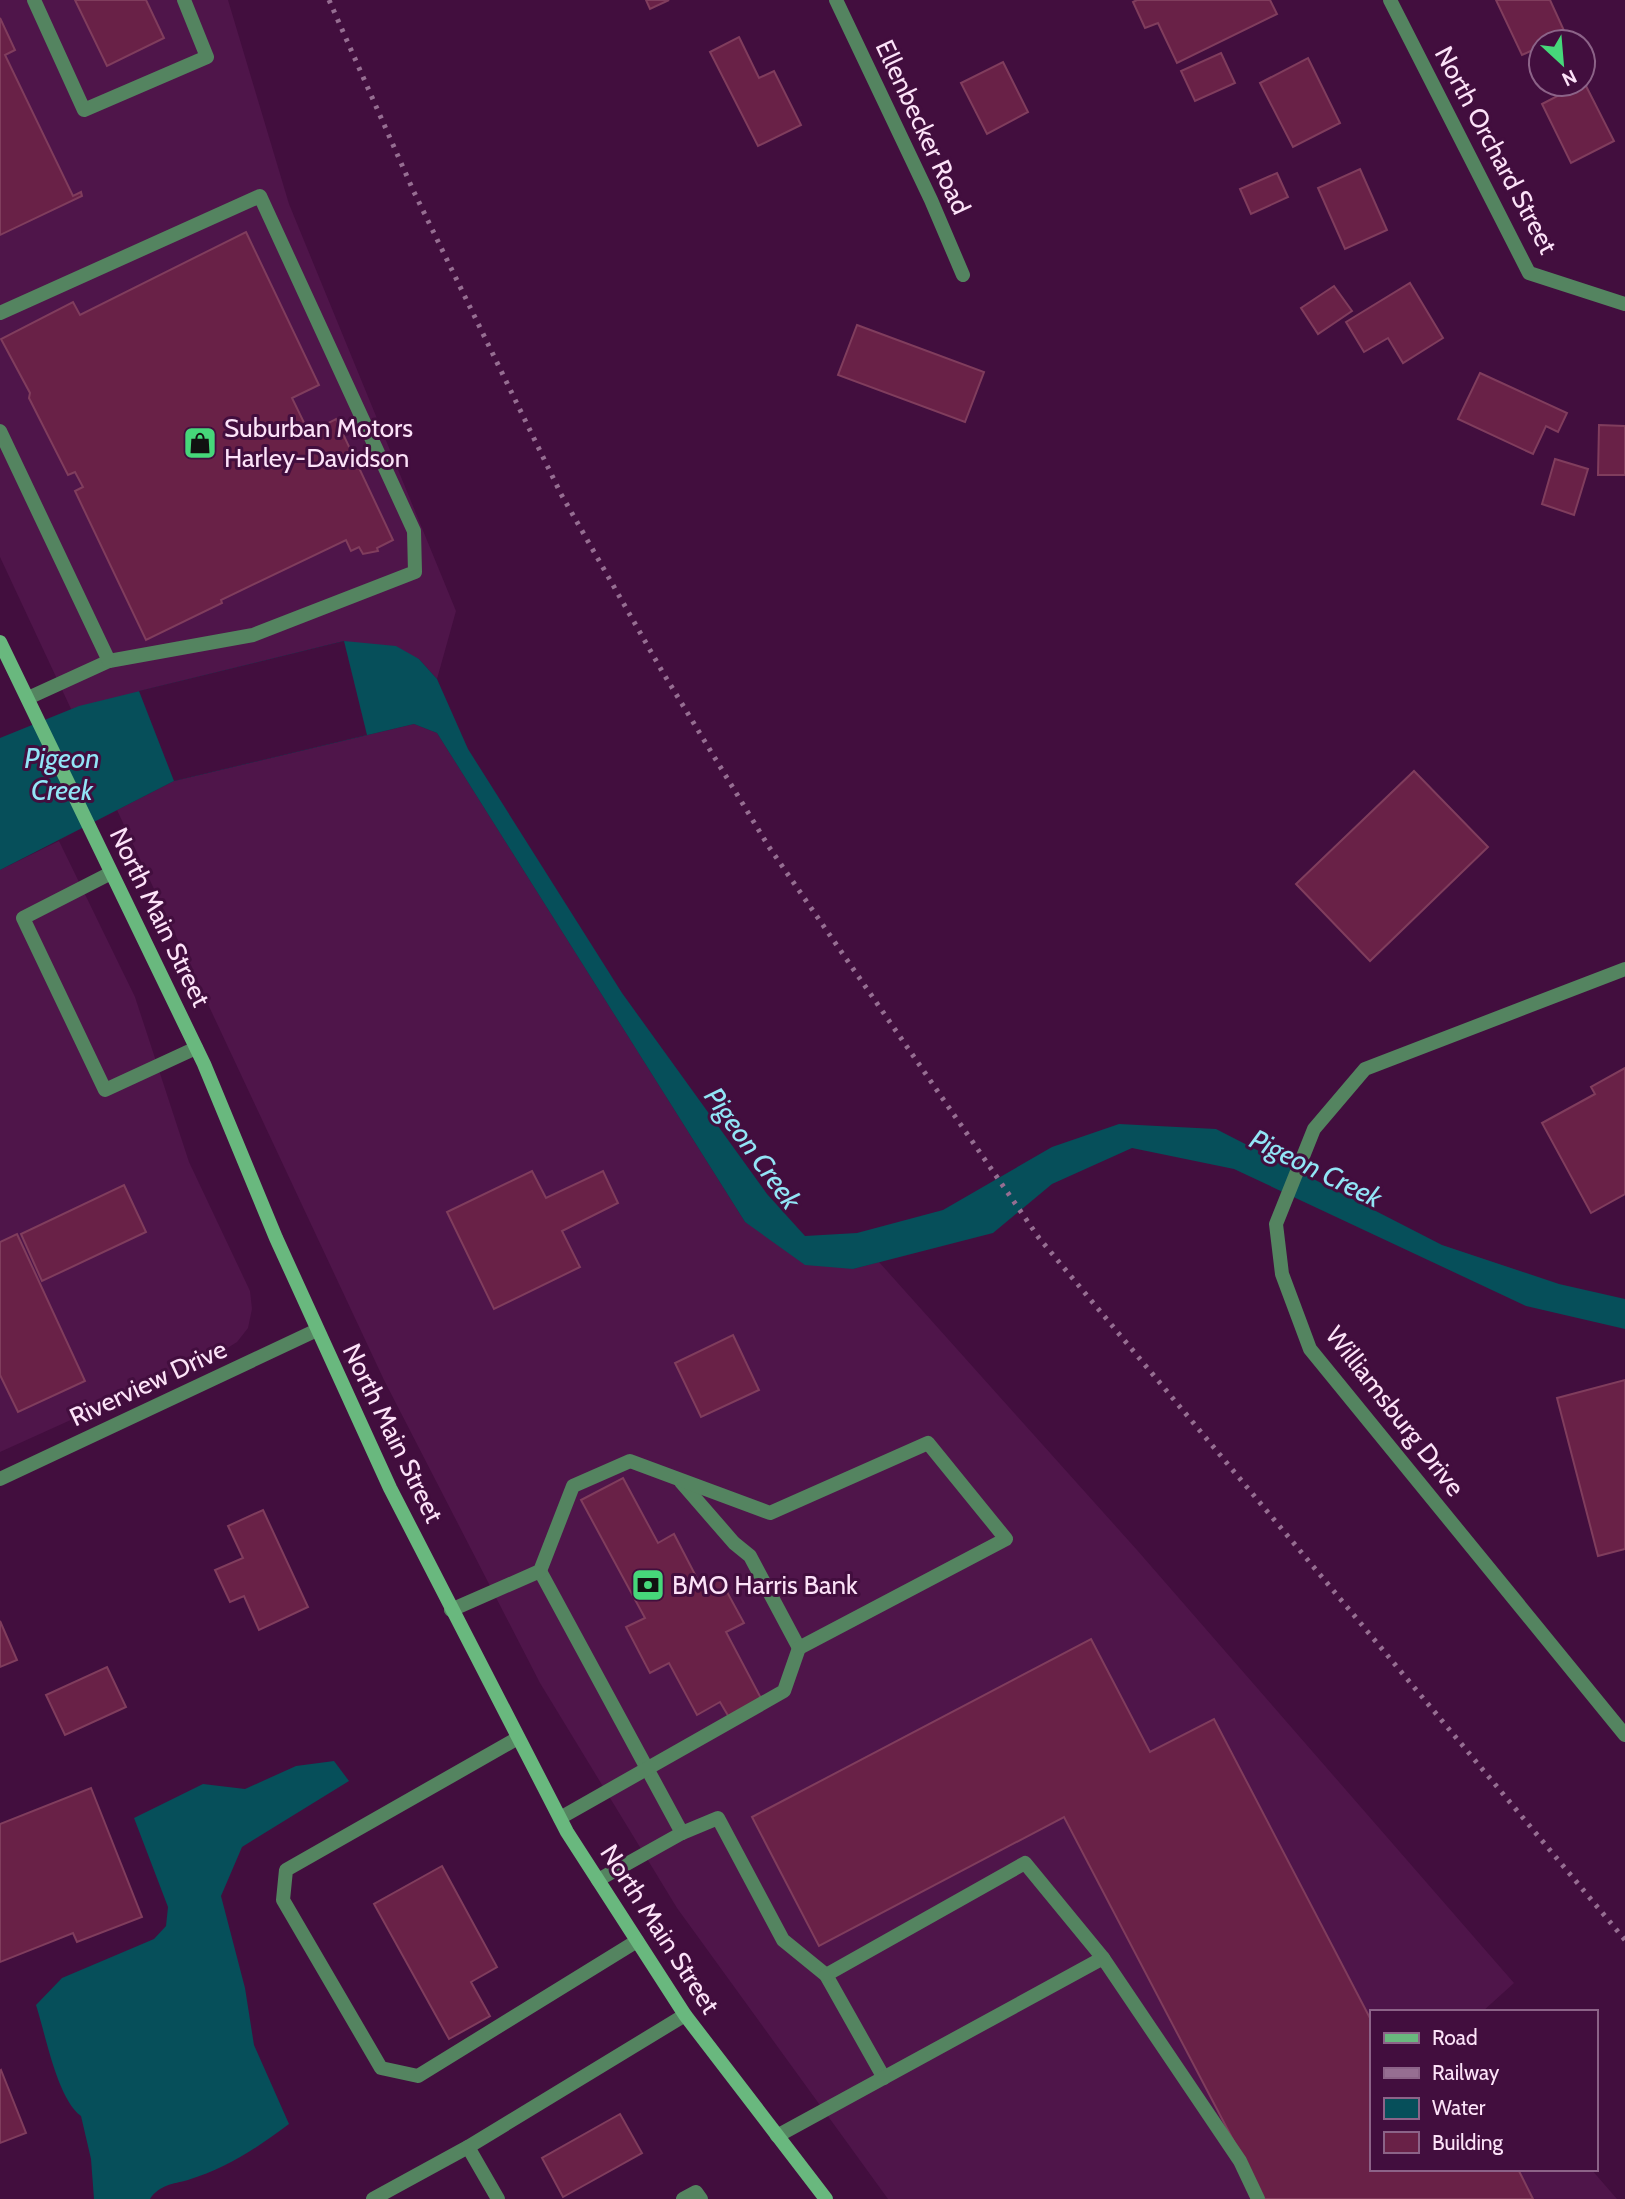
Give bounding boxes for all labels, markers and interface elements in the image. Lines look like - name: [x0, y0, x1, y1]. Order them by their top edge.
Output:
- north arrow: [1527, 28, 1597, 98]
- street label: Ellenbecker Road: [869, 35, 977, 219]
- street label: North Orchard Street: [1428, 41, 1564, 259]
- text: N: [1558, 65, 1580, 91]
- place label: Suburban Motors Harley-Davidson: [224, 412, 413, 474]
- shop icon: Suburban Motors Harley-Davidson: [181, 424, 219, 462]
- water label: Pigeon Creek: [24, 741, 100, 807]
- street label: North Main Street: [103, 822, 217, 1012]
- water label: Pigeon Creek: [697, 1080, 809, 1217]
- water label: Pigeon Creek: [1244, 1121, 1389, 1215]
- street label: Williamsburg Drive: [1319, 1320, 1471, 1502]
- street label: Riverview Drive: [64, 1333, 232, 1433]
- street label: North Main Street: [336, 1338, 450, 1528]
- bank icon: BMO Harris Bank: [629, 1566, 667, 1604]
- place label: BMO Harris Bank: [672, 1569, 858, 1601]
- street label: North Main Street: [593, 1838, 727, 2020]
- legend: [1370, 2010, 1597, 2171]
- text: Road: [1432, 2025, 1478, 2050]
- text: Railway: [1432, 2060, 1500, 2085]
- text: Water: [1432, 2095, 1486, 2120]
- text: Building: [1432, 2130, 1504, 2155]

